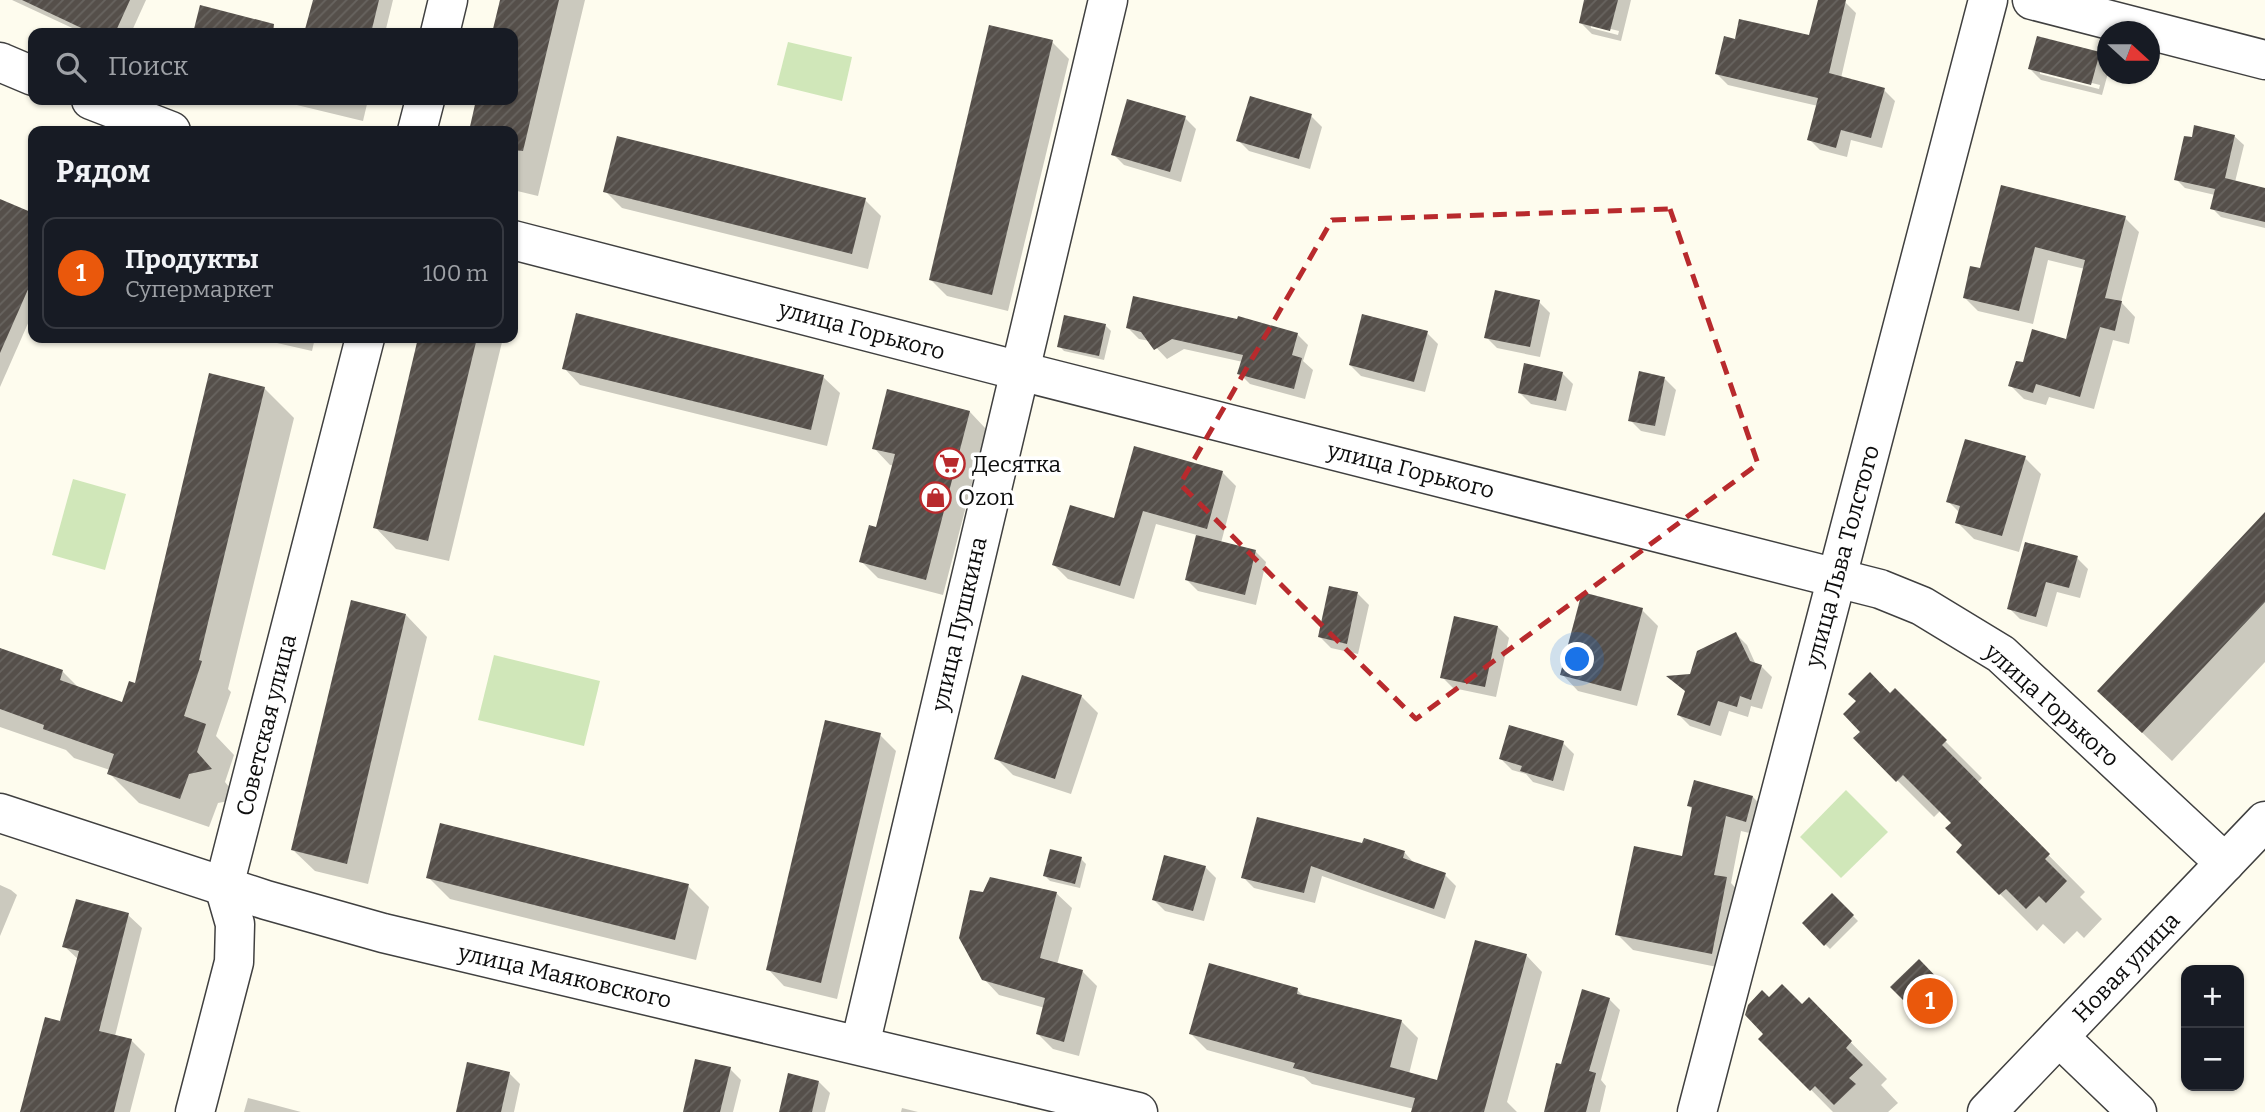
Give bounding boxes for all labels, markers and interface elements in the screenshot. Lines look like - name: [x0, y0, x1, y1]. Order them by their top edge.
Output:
- north arrow: [2097, 21, 2160, 84]
- search box: [28, 28, 518, 105]
- icon: search: [52, 48, 90, 86]
- text: Поиск: [108, 51, 188, 82]
- text: Рядом: [56, 154, 150, 190]
- text: Продукты: [125, 244, 259, 275]
- text: 1: [76, 259, 86, 287]
- text: 100 m: [423, 259, 488, 287]
- text: Супермаркет: [125, 275, 273, 303]
- street label: улица Горького: [775, 294, 948, 366]
- street label: улица Горького: [1324, 435, 1497, 504]
- street label: улица Льва Толстого: [1799, 442, 1885, 671]
- supermarket icon: Десятка: [932, 447, 966, 481]
- place label: Десятка: [972, 450, 1061, 478]
- shop icon: Ozon: [918, 480, 952, 514]
- place label: Ozon: [958, 483, 1014, 511]
- street label: улица Пушкина: [925, 534, 993, 715]
- street label: Советская улица: [230, 631, 302, 819]
- street label: улица Горького: [1978, 637, 2125, 773]
- your location: [1560, 642, 1594, 676]
- street label: Новая улица: [2067, 906, 2186, 1028]
- street label: улица Маяковского: [455, 938, 674, 1014]
- map controls: [2181, 965, 2244, 1091]
- button: +: [2181, 965, 2244, 1028]
- pin: 1: [1907, 975, 1953, 1027]
- button: −: [2181, 1028, 2244, 1091]

